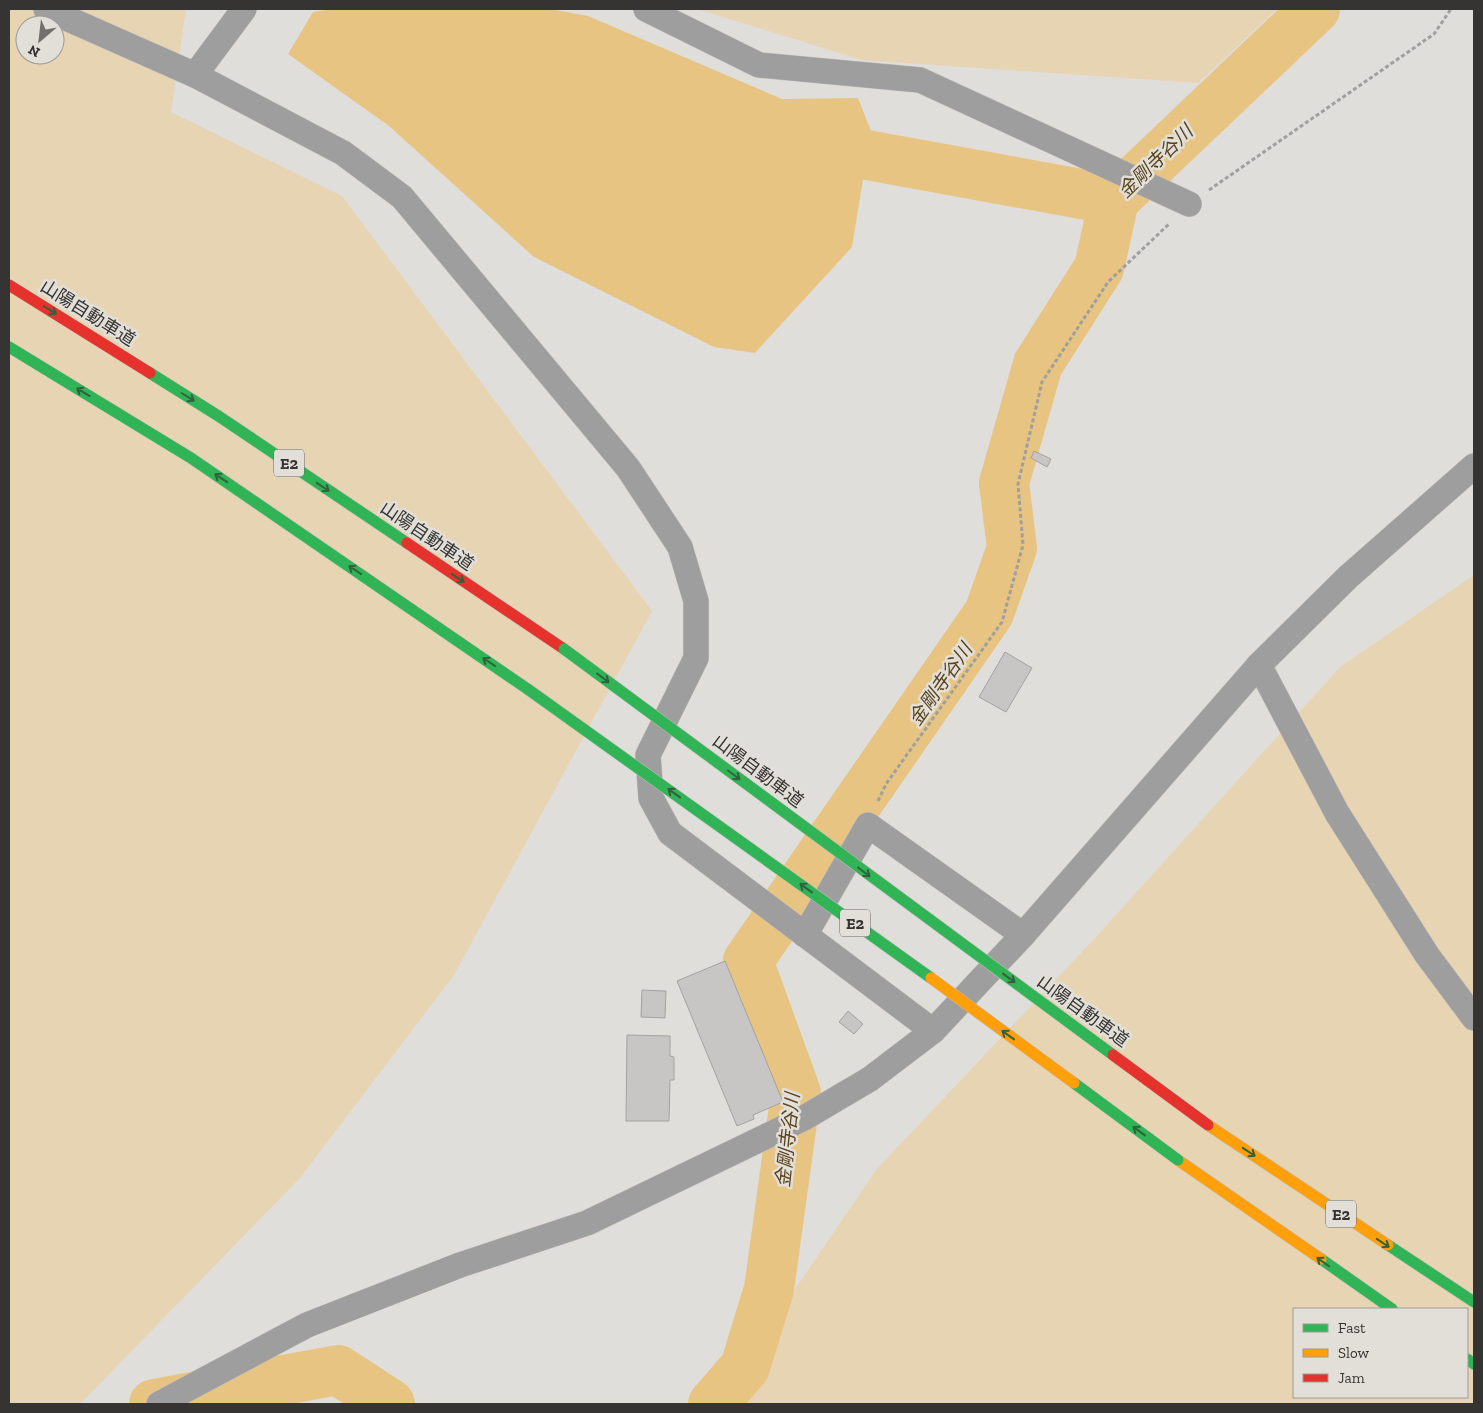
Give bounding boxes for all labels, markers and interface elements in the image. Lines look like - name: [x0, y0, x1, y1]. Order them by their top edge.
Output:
- north arrow: [15, 15, 65, 65]
- text: N: [25, 41, 43, 61]
- water label: 金剛寺谷川: [1113, 119, 1199, 203]
- street label: 山陽自動車道: [36, 275, 140, 351]
- one-way arrow: [43, 305, 57, 316]
- one-way arrow: [77, 387, 91, 397]
- one-way arrow: [180, 392, 194, 402]
- road number: E2: [274, 449, 304, 476]
- one-way arrow: [214, 473, 228, 483]
- one-way arrow: [316, 481, 330, 492]
- street label: 山陽自動車道: [376, 497, 478, 575]
- one-way arrow: [348, 565, 362, 575]
- one-way arrow: [451, 572, 465, 583]
- water label: 金剛寺谷川: [904, 637, 978, 730]
- one-way arrow: [482, 657, 496, 667]
- one-way arrow: [596, 673, 610, 683]
- street label: 山陽自動車道: [708, 730, 808, 812]
- one-way arrow: [727, 770, 741, 780]
- one-way arrow: [667, 788, 681, 798]
- one-way arrow: [857, 867, 871, 877]
- one-way arrow: [799, 883, 813, 893]
- road number: E2: [840, 910, 870, 936]
- street label: 山陽自動車道: [1033, 970, 1133, 1052]
- one-way arrow: [1002, 973, 1015, 984]
- one-way arrow: [1001, 1030, 1015, 1040]
- water label: 金剛寺谷川: [771, 1090, 804, 1189]
- one-way arrow: [1132, 1126, 1146, 1136]
- one-way arrow: [1241, 1147, 1255, 1157]
- road number: E2: [1326, 1200, 1356, 1228]
- one-way arrow: [1376, 1238, 1390, 1248]
- one-way arrow: [1316, 1257, 1330, 1267]
- legend: [1293, 1308, 1468, 1398]
- text: Fast: [1338, 1319, 1366, 1337]
- text: Slow: [1338, 1344, 1370, 1362]
- text: Jam: [1338, 1369, 1365, 1387]

